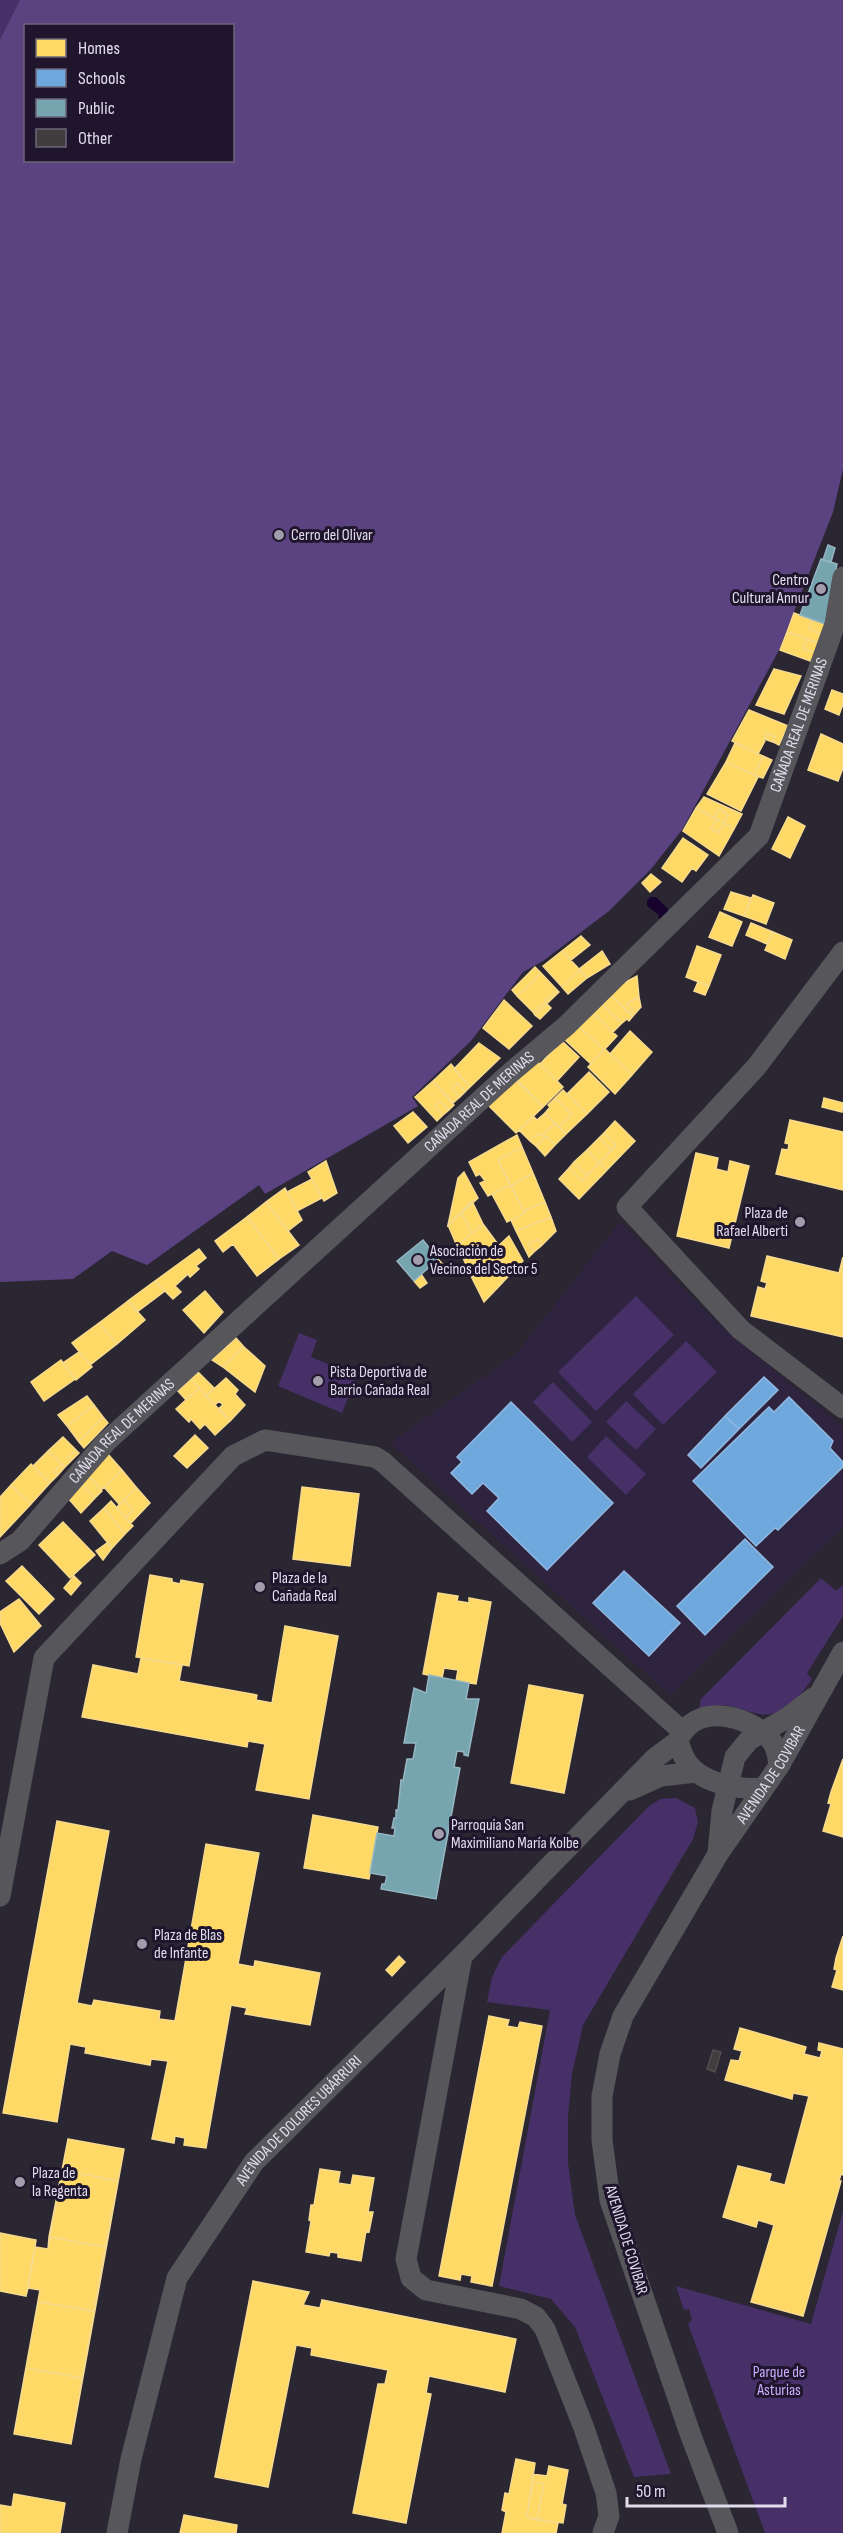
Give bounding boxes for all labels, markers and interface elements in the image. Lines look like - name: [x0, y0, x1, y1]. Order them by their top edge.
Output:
- legend: [24, 24, 234, 162]
- text: Homes: [78, 38, 120, 59]
- text: Schools: [78, 68, 125, 89]
- text: Public: [78, 98, 115, 119]
- text: Other: [78, 128, 112, 149]
- place label: Cerro del Olivar: [291, 526, 373, 545]
- marker: Cerro del Olivar: [272, 528, 286, 542]
- place label: Centro Cultural Annur: [732, 571, 809, 608]
- marker: Centro Cultural Annur: [814, 582, 828, 596]
- street label: CAÑADA REAL DE MERINAS: [766, 655, 832, 795]
- street label: CAÑADA REAL DE MERINAS: [420, 1047, 538, 1156]
- place label: Plaza de Rafael Alberti: [716, 1204, 788, 1241]
- marker: Plaza de Rafael Alberti: [793, 1215, 807, 1229]
- place label: Asociación de Vecinos del Sector 5: [429, 1242, 537, 1279]
- marker: Asociación de Vecinos del Sector 5: [411, 1253, 425, 1267]
- place label: Pista Deportiva de Barrio Cañada Real: [330, 1363, 429, 1400]
- street label: CAÑADA REAL DE MERINAS: [65, 1374, 179, 1487]
- marker: Pista Deportiva de Barrio Cañada Real: [311, 1374, 325, 1388]
- place label: Plaza de la Cañada Real: [272, 1569, 337, 1606]
- marker: Plaza de la Cañada Real: [253, 1580, 267, 1594]
- street label: AVENIDA DE COVIBAR: [732, 1722, 809, 1828]
- place label: Parroquia San Maximiliano María Kolbe: [451, 1816, 579, 1853]
- marker: Parroquia San Maximiliano María Kolbe: [432, 1827, 446, 1841]
- place label: Plaza de Blas de Infante: [154, 1926, 222, 1963]
- marker: Plaza de Blas de Infante: [135, 1937, 149, 1951]
- street label: AVENIDA DE DOLORES UBÁRRURI: [231, 2051, 365, 2190]
- place label: Plaza de la Regenta: [32, 2164, 88, 2201]
- marker: Plaza de la Regenta: [13, 2175, 27, 2189]
- street label: AVENIDA DE COVIBAR: [600, 2182, 652, 2297]
- park label: Parque de Asturias: [753, 2363, 805, 2400]
- scale bar: [627, 2470, 784, 2508]
- text: 50 m: [636, 2481, 666, 2502]

